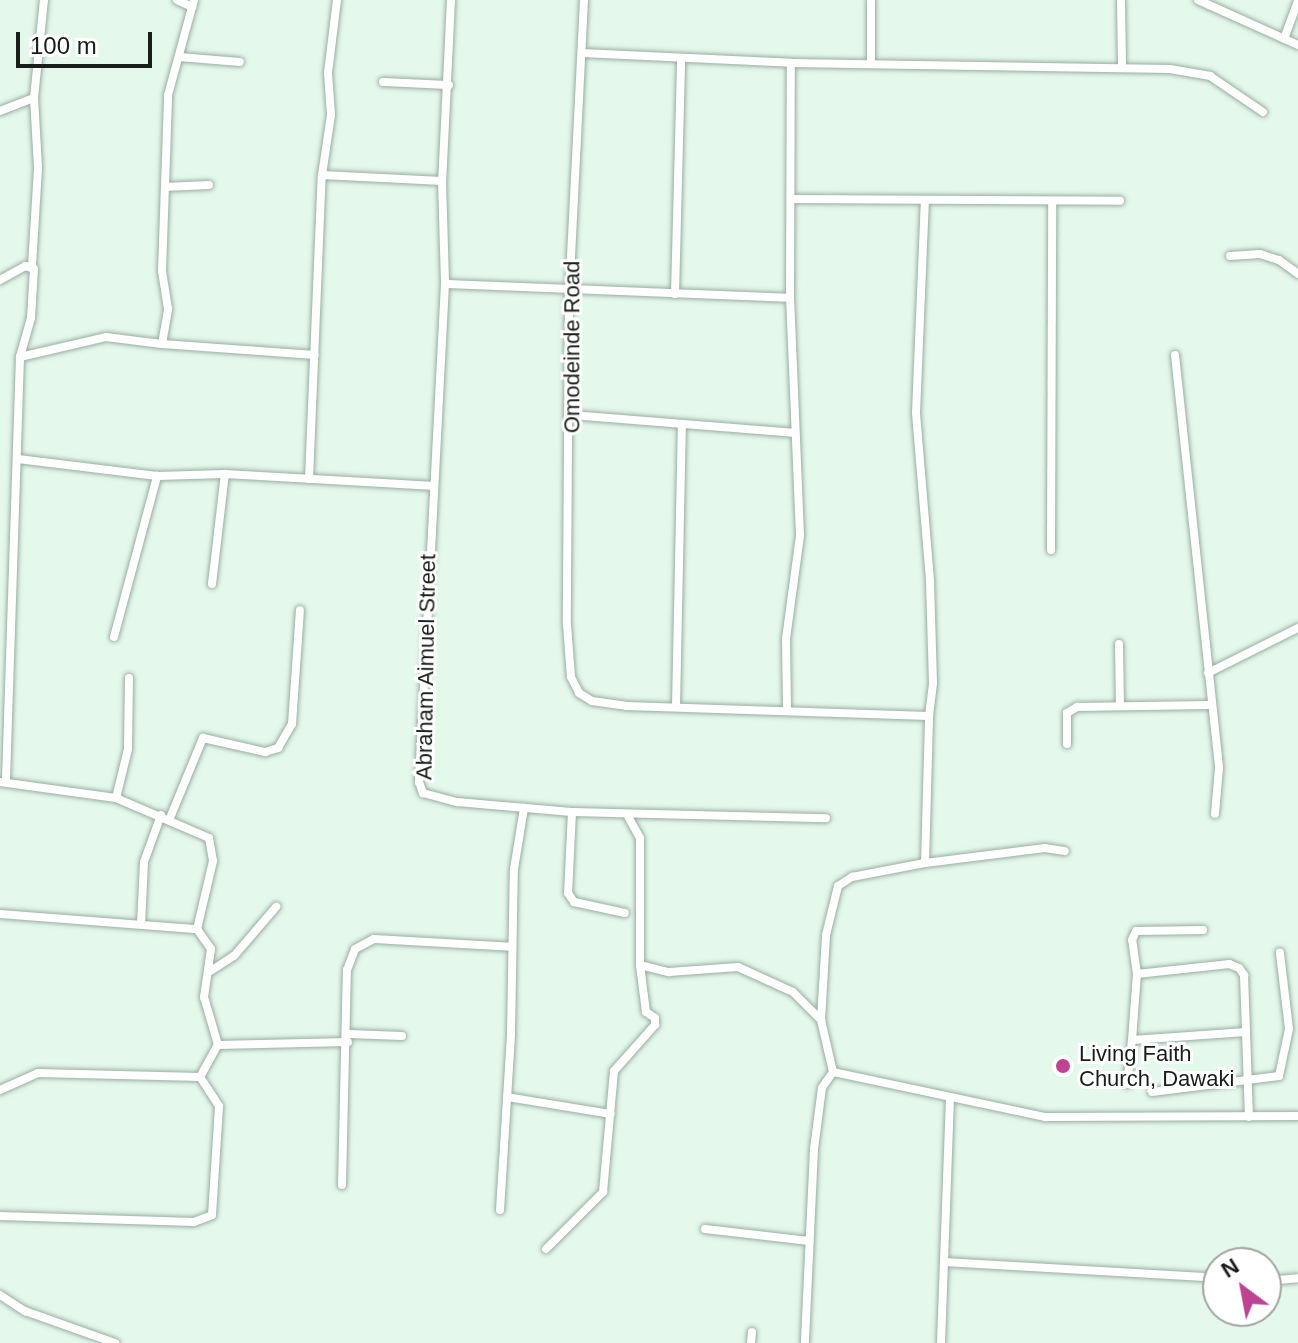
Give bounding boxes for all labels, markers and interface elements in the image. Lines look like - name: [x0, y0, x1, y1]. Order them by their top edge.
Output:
- scale bar: [20, 16, 156, 66]
- text: 100 m: [30, 32, 97, 59]
- street label: Omodeinde Road: [559, 261, 585, 433]
- street label: Abraham Aimuel Street: [411, 553, 441, 781]
- place label: Living Faith Church, Dawaki: [1079, 1040, 1234, 1092]
- marker: Living Faith Church, Dawaki: [1054, 1057, 1072, 1075]
- north arrow: [1202, 1247, 1282, 1327]
- text: N: [1217, 1253, 1243, 1283]

